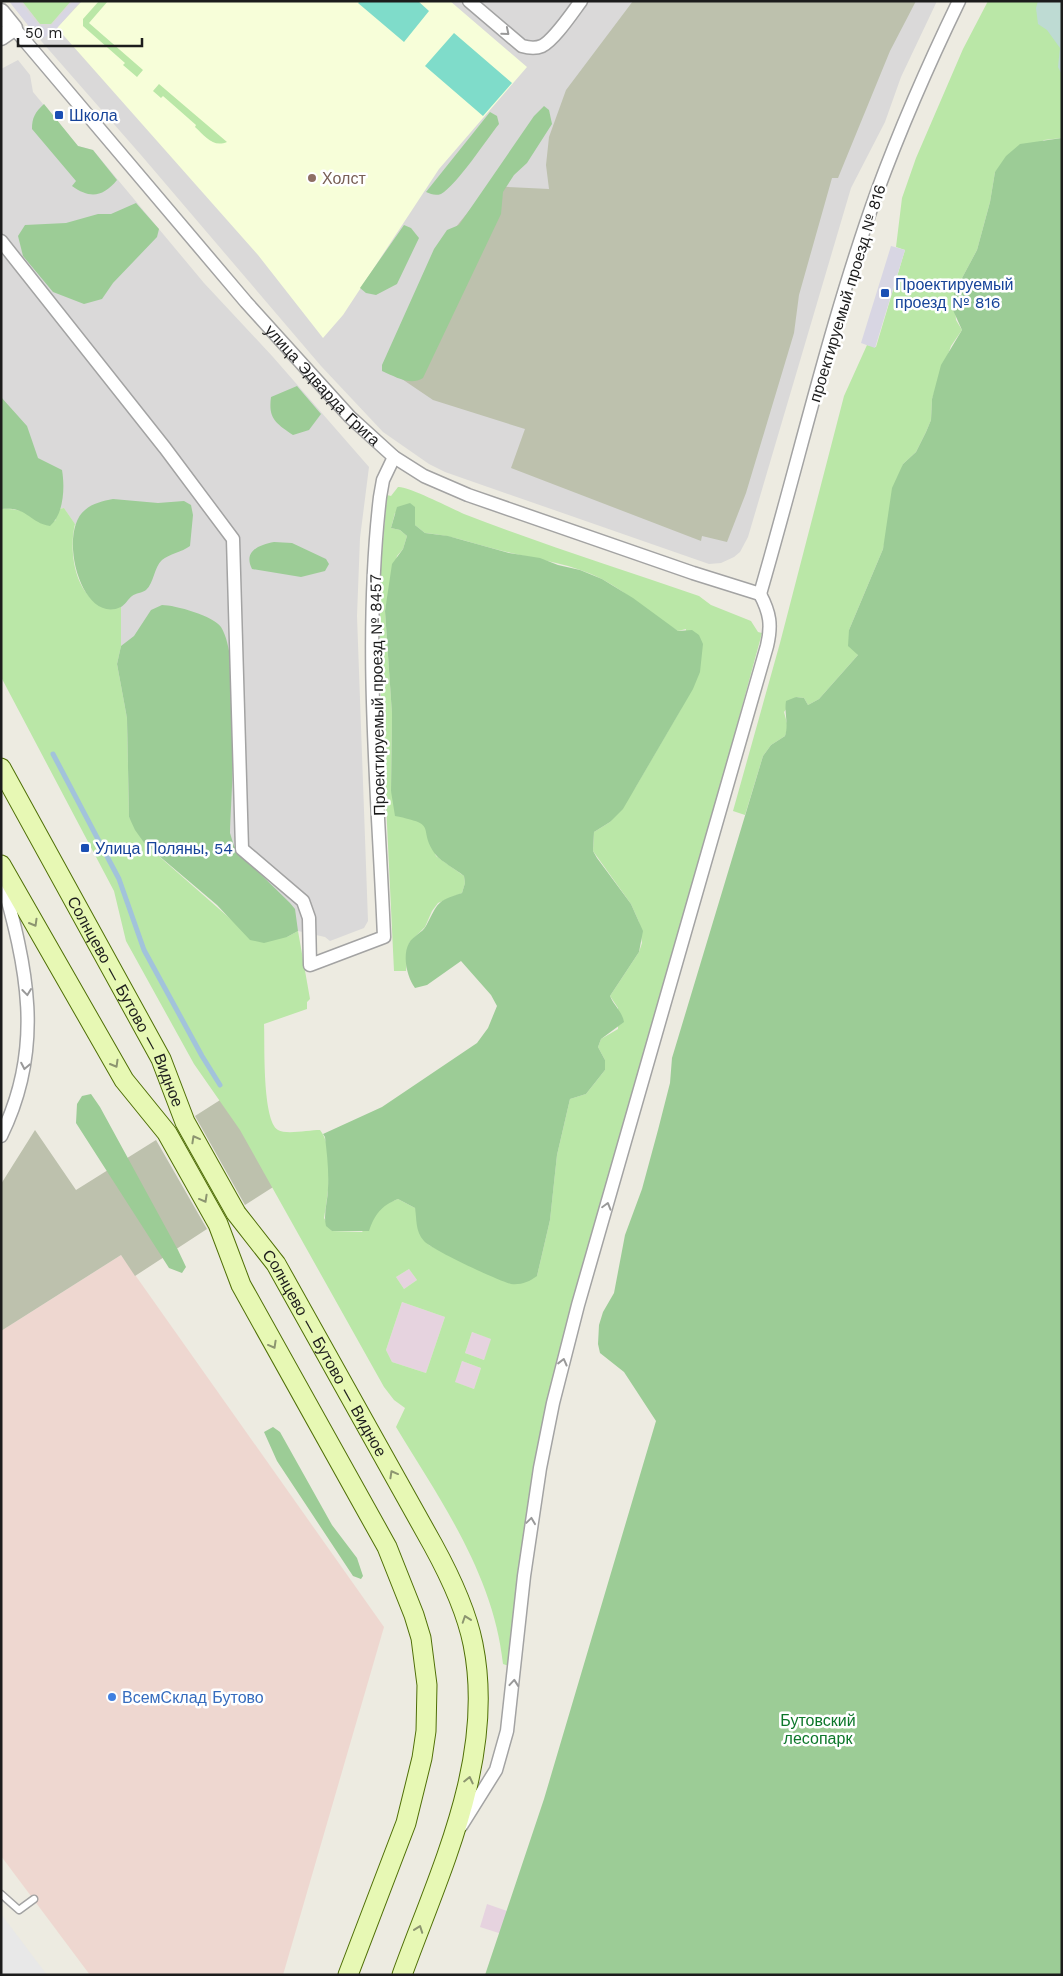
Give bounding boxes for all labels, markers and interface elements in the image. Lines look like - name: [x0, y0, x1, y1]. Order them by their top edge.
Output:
- scale bar: [18, 15, 141, 47]
- text: 50 m: [25, 24, 62, 42]
- one-way arrow: [500, 27, 509, 35]
- place label: Школа: [69, 106, 118, 125]
- marker: Школа: [53, 109, 65, 121]
- place label: Холст: [322, 169, 366, 188]
- marker: Холст: [306, 172, 318, 184]
- street label: проектируемый проезд № 816: [805, 182, 890, 404]
- place label: Проектируемый проезд № 816: [895, 275, 1014, 312]
- marker: Проектируемый проезд № 816: [879, 287, 891, 299]
- street label: улица Эдварда Грига: [261, 321, 384, 450]
- street label: Проектируемый проезд № 8457: [366, 574, 389, 816]
- place label: Улица Поляны, 54: [95, 839, 233, 858]
- marker: Улица Поляны, 54: [79, 842, 91, 854]
- street label: Солнцево — Бутово — Видное: [63, 893, 187, 1110]
- one-way arrow: [28, 917, 38, 926]
- one-way arrow: [21, 988, 32, 996]
- one-way arrow: [108, 1058, 118, 1067]
- one-way arrow: [20, 1062, 30, 1071]
- one-way arrow: [191, 1136, 201, 1145]
- one-way arrow: [198, 1194, 208, 1203]
- one-way arrow: [601, 1202, 611, 1210]
- street label: Солнцево — Бутово — Видное: [258, 1246, 391, 1460]
- one-way arrow: [267, 1340, 277, 1349]
- one-way arrow: [557, 1358, 568, 1367]
- one-way arrow: [389, 1471, 399, 1480]
- one-way arrow: [525, 1517, 536, 1525]
- one-way arrow: [462, 1616, 472, 1624]
- one-way arrow: [508, 1679, 519, 1687]
- place label: ВсемСклад Бутово: [122, 1688, 264, 1707]
- marker: ВсемСклад Бутово: [106, 1691, 118, 1703]
- park label: Бутовский лесопарк: [780, 1711, 856, 1748]
- one-way arrow: [463, 1775, 474, 1784]
- one-way arrow: [413, 1925, 423, 1934]

